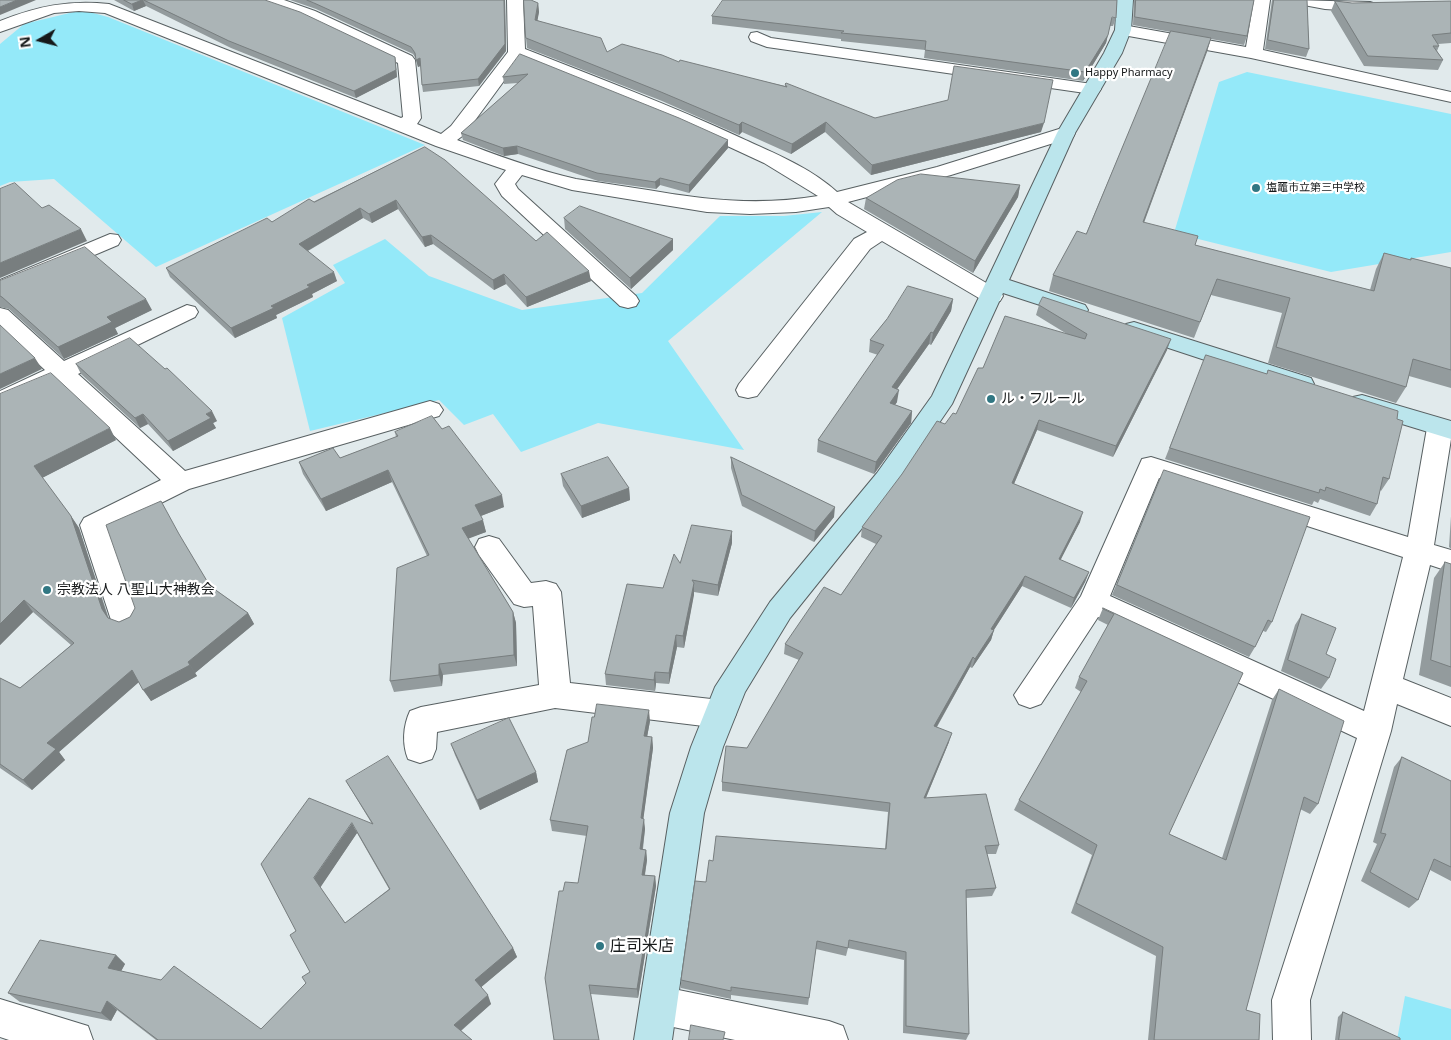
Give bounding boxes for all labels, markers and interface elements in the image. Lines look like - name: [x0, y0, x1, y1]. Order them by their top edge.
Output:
- north arrow: [15, 15, 65, 65]
- text: N: [14, 35, 35, 49]
- place label: Happy Pharmacy: [1085, 66, 1173, 80]
- marker: Happy Pharmacy: [1069, 67, 1081, 79]
- place label: 塩竈市立第三中学校: [1266, 181, 1365, 195]
- marker: 塩竈市立第三中学校: [1250, 182, 1262, 194]
- place label: ル・フルール: [1001, 391, 1085, 407]
- marker: ル・フルール: [985, 393, 997, 405]
- place label: 宗教法人 八聖山大神教会: [57, 582, 215, 598]
- marker: 宗教法人 八聖山大神教会: [41, 584, 53, 596]
- place label: 庄司米店: [610, 936, 674, 956]
- marker: 庄司米店: [594, 940, 606, 952]

